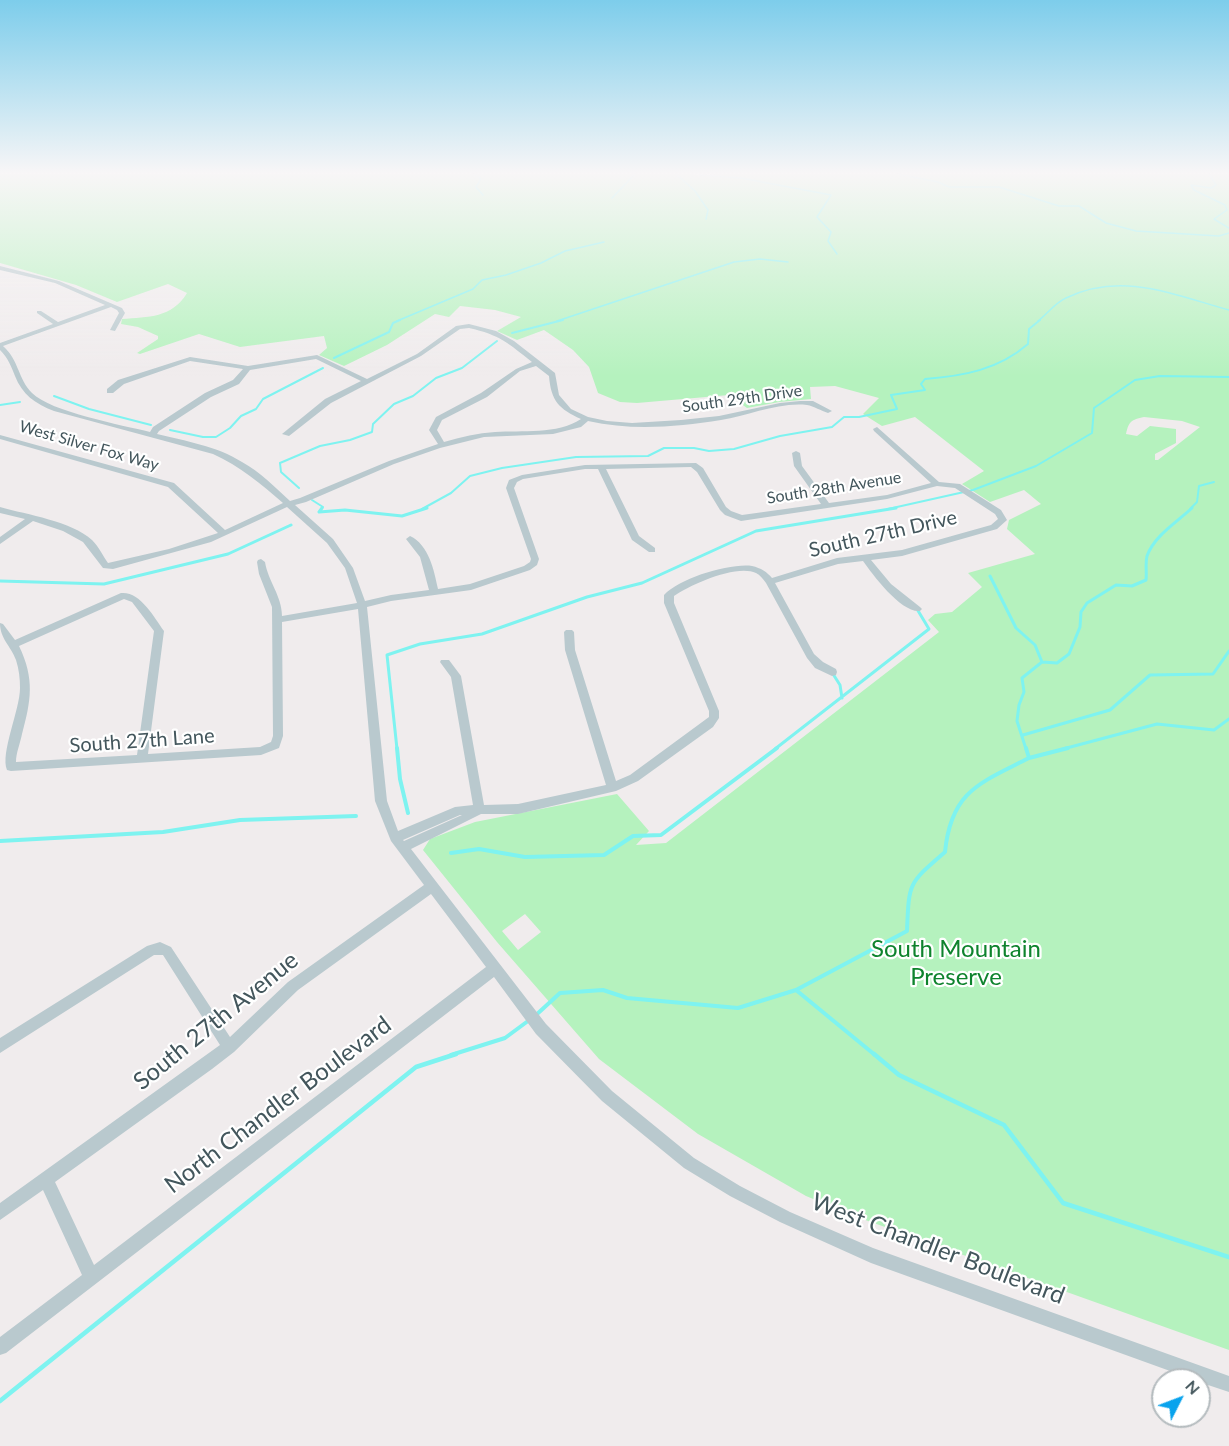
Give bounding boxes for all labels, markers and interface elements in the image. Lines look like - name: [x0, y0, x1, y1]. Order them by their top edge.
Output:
- street label: South 29th Drive: [681, 381, 803, 417]
- street label: West Silver Fox Way: [17, 417, 161, 475]
- street label: South 28th Avenue: [765, 468, 903, 508]
- street label: South 27th Drive: [807, 505, 959, 563]
- street label: South 27th Lane: [69, 724, 215, 758]
- park label: South Mountain Preserve: [871, 935, 1041, 991]
- street label: South 27th Avenue: [128, 946, 304, 1096]
- street label: North Chandler Boulevard: [159, 1010, 397, 1200]
- street label: West Chandler Boulevard: [807, 1187, 1069, 1311]
- north arrow: [1151, 1368, 1211, 1428]
- text: N: [1182, 1376, 1204, 1398]

